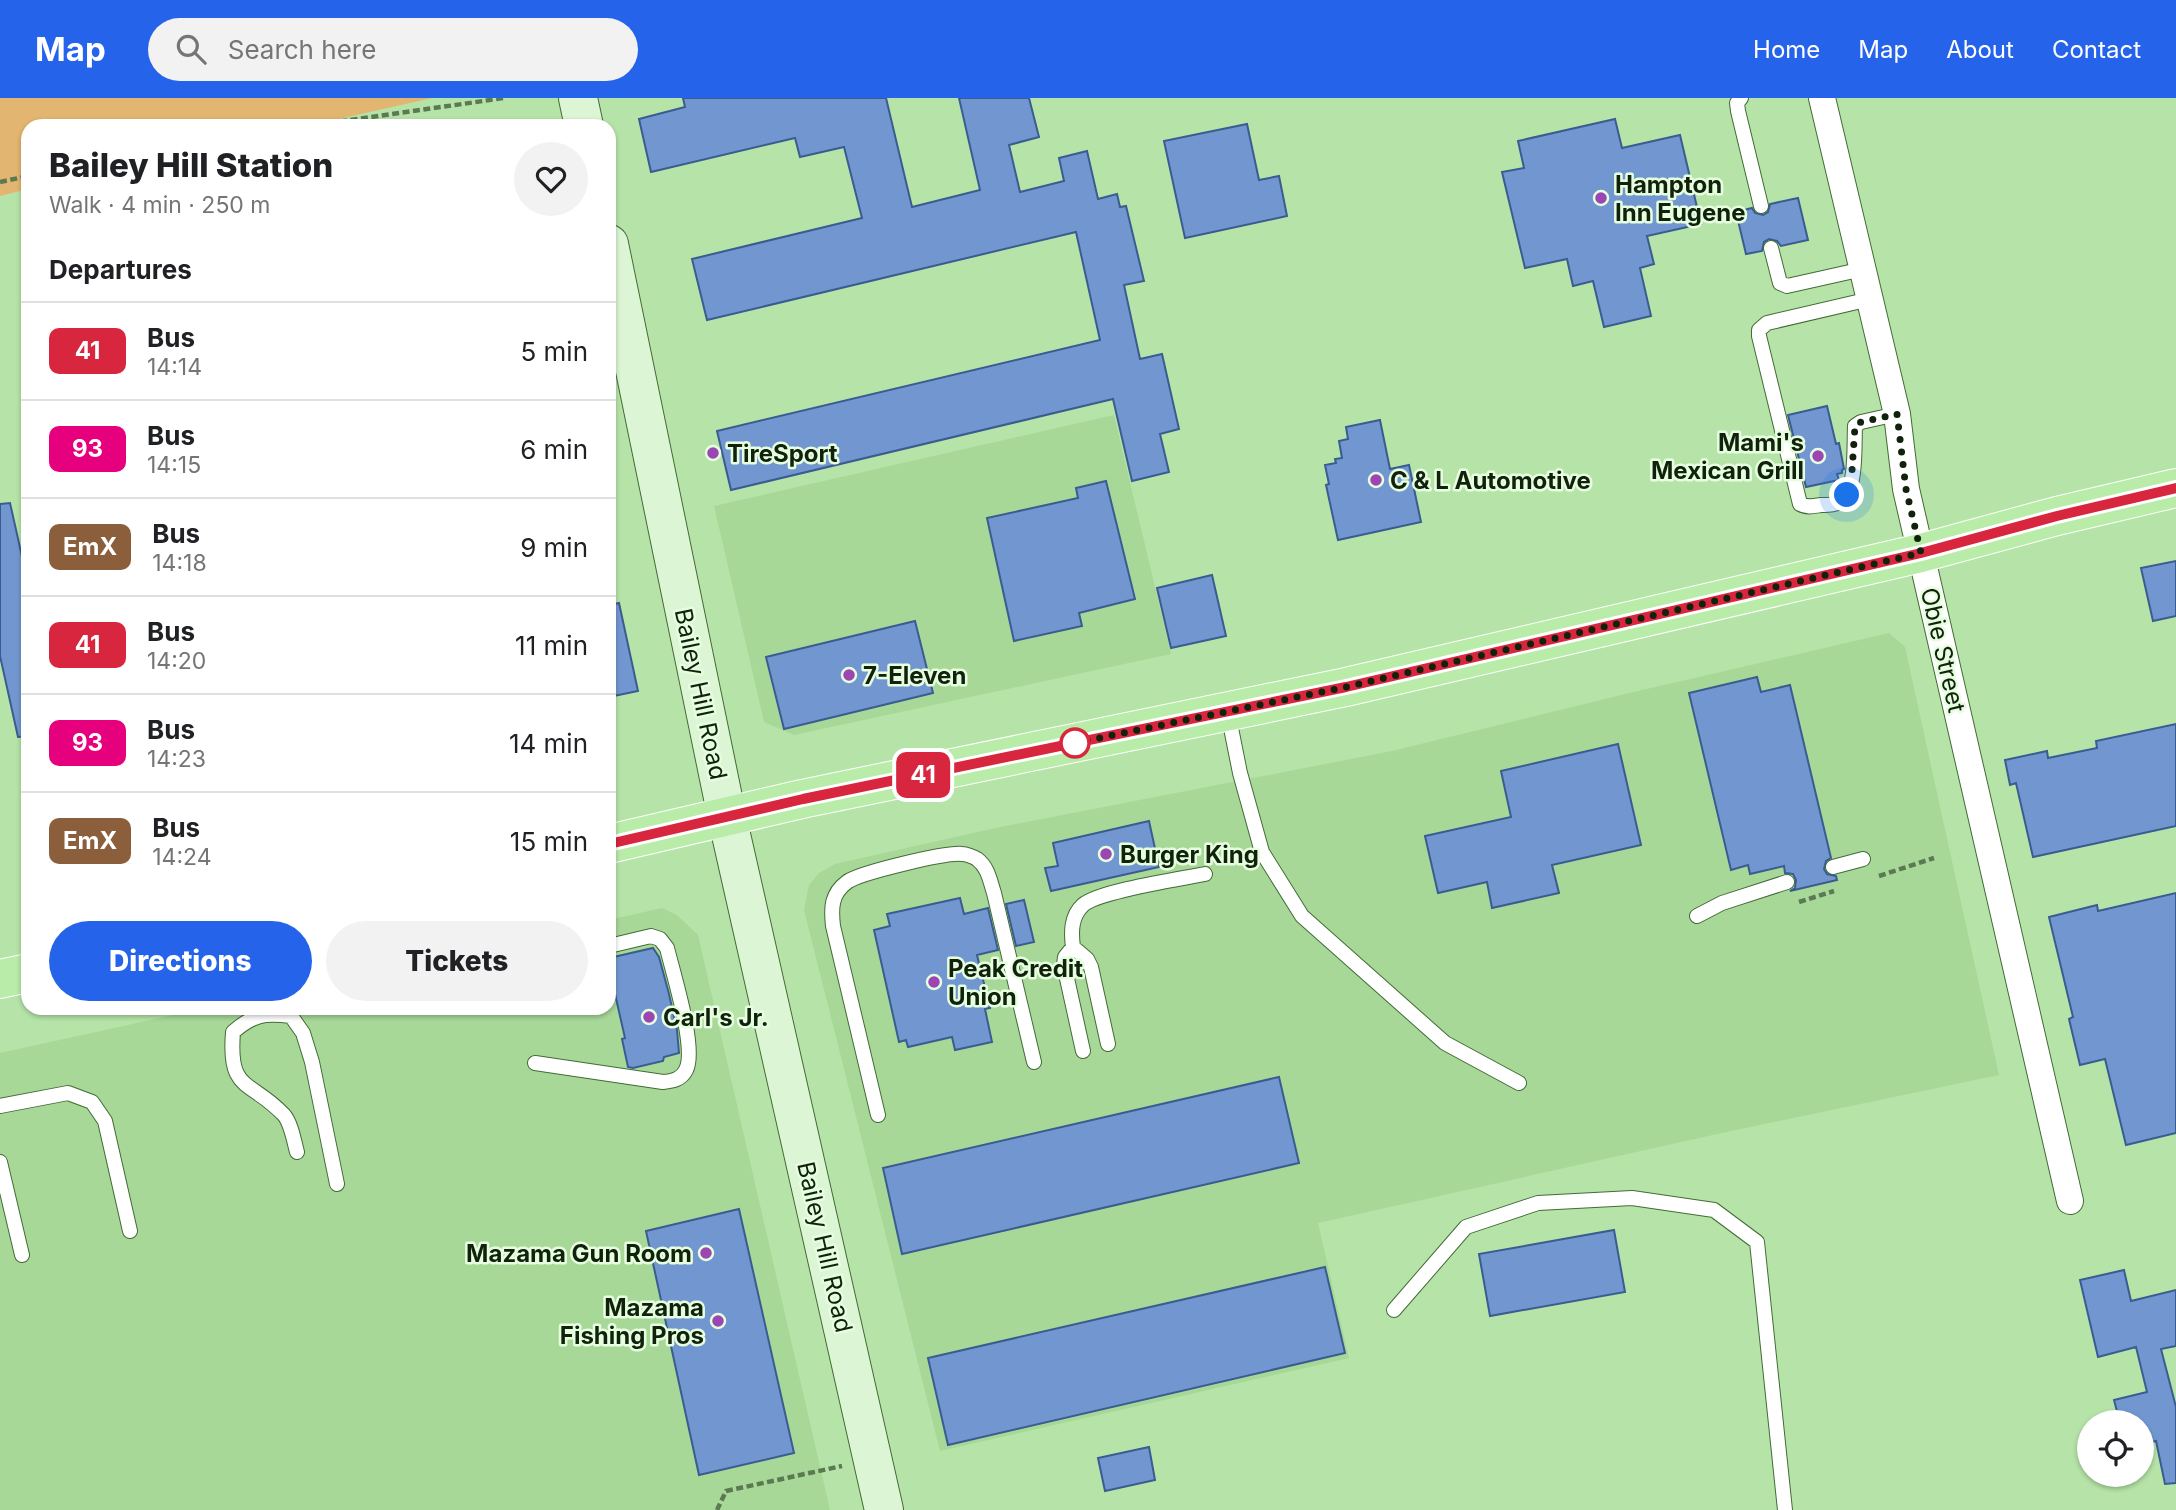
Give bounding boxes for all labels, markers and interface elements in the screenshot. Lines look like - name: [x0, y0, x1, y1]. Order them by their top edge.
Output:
- search box: [148, 18, 638, 81]
- text: Map: [35, 29, 106, 69]
- icon: search: [172, 30, 210, 68]
- text: Search here: [228, 34, 376, 65]
- text: Home: [1753, 35, 1820, 64]
- text: Map: [1858, 35, 1908, 64]
- text: About: [1946, 35, 2014, 64]
- text: Contact: [2052, 35, 2141, 64]
- button: heart: [514, 142, 588, 216]
- text: Bailey Hill Station: [49, 145, 333, 185]
- place label: Hampton Inn Eugene: [1615, 170, 1746, 227]
- marker: Hampton Inn Eugene: [1593, 190, 1609, 206]
- text: Walk · 4 min · 250 m: [49, 191, 271, 219]
- text: Departures: [49, 254, 192, 285]
- text: Bus: [147, 322, 195, 353]
- text: 41: [75, 336, 100, 365]
- text: 5 min: [520, 336, 588, 367]
- text: 14:14: [147, 353, 202, 381]
- text: Bus: [147, 420, 195, 451]
- place label: Mami's Mexican Grill: [1651, 428, 1804, 485]
- text: 93: [72, 434, 103, 463]
- text: 6 min: [520, 434, 588, 465]
- place label: TireSport: [727, 439, 838, 468]
- marker: TireSport: [705, 445, 721, 461]
- marker: Mami's Mexican Grill: [1810, 448, 1826, 464]
- text: 14:15: [147, 451, 201, 479]
- place label: C & L Automotive: [1390, 466, 1591, 495]
- marker: C & L Automotive: [1368, 472, 1384, 488]
- your location: [1829, 477, 1864, 512]
- text: Bus: [152, 518, 200, 549]
- text: EmX: [63, 532, 117, 561]
- text: 9 min: [520, 532, 588, 563]
- text: 14:18: [152, 549, 207, 577]
- street label: Obie Street: [1915, 585, 1971, 715]
- street label: Bailey Hill Road: [669, 606, 733, 782]
- text: Bus: [147, 616, 195, 647]
- text: 41: [75, 630, 100, 659]
- text: 11 min: [515, 630, 588, 661]
- text: 14:20: [147, 647, 206, 675]
- place label: 7-Eleven: [863, 661, 966, 690]
- marker: 7-Eleven: [841, 667, 857, 683]
- text: Bus: [147, 714, 195, 745]
- text: 93: [72, 728, 103, 757]
- text: 14 min: [509, 728, 588, 759]
- unlabelled marker: [1060, 728, 1090, 758]
- text: 14:23: [147, 745, 206, 773]
- line badge: 41: [892, 752, 954, 798]
- text: 41: [910, 760, 936, 789]
- text: Bus: [152, 812, 200, 843]
- text: EmX: [63, 826, 117, 855]
- text: 15 min: [510, 826, 588, 857]
- place label: Burger King: [1120, 840, 1259, 869]
- text: 14:24: [152, 843, 212, 871]
- marker: Burger King: [1098, 846, 1114, 862]
- button: Directions: [49, 921, 312, 1001]
- button: Tickets: [326, 921, 588, 1001]
- place label: Peak Credit Union: [948, 954, 1083, 1011]
- marker: Peak Credit Union: [926, 974, 942, 990]
- place label: Carl's Jr.: [663, 1003, 769, 1032]
- marker: Carl's Jr.: [641, 1009, 657, 1025]
- street label: Bailey Hill Road: [791, 1159, 859, 1335]
- place label: Mazama Gun Room: [466, 1239, 692, 1268]
- marker: Mazama Gun Room: [698, 1245, 714, 1261]
- place label: Mazama Fishing Pros: [560, 1293, 704, 1350]
- marker: Mazama Fishing Pros: [710, 1313, 726, 1329]
- map controls: [2077, 1410, 2154, 1487]
- button: locate: [2077, 1410, 2154, 1487]

